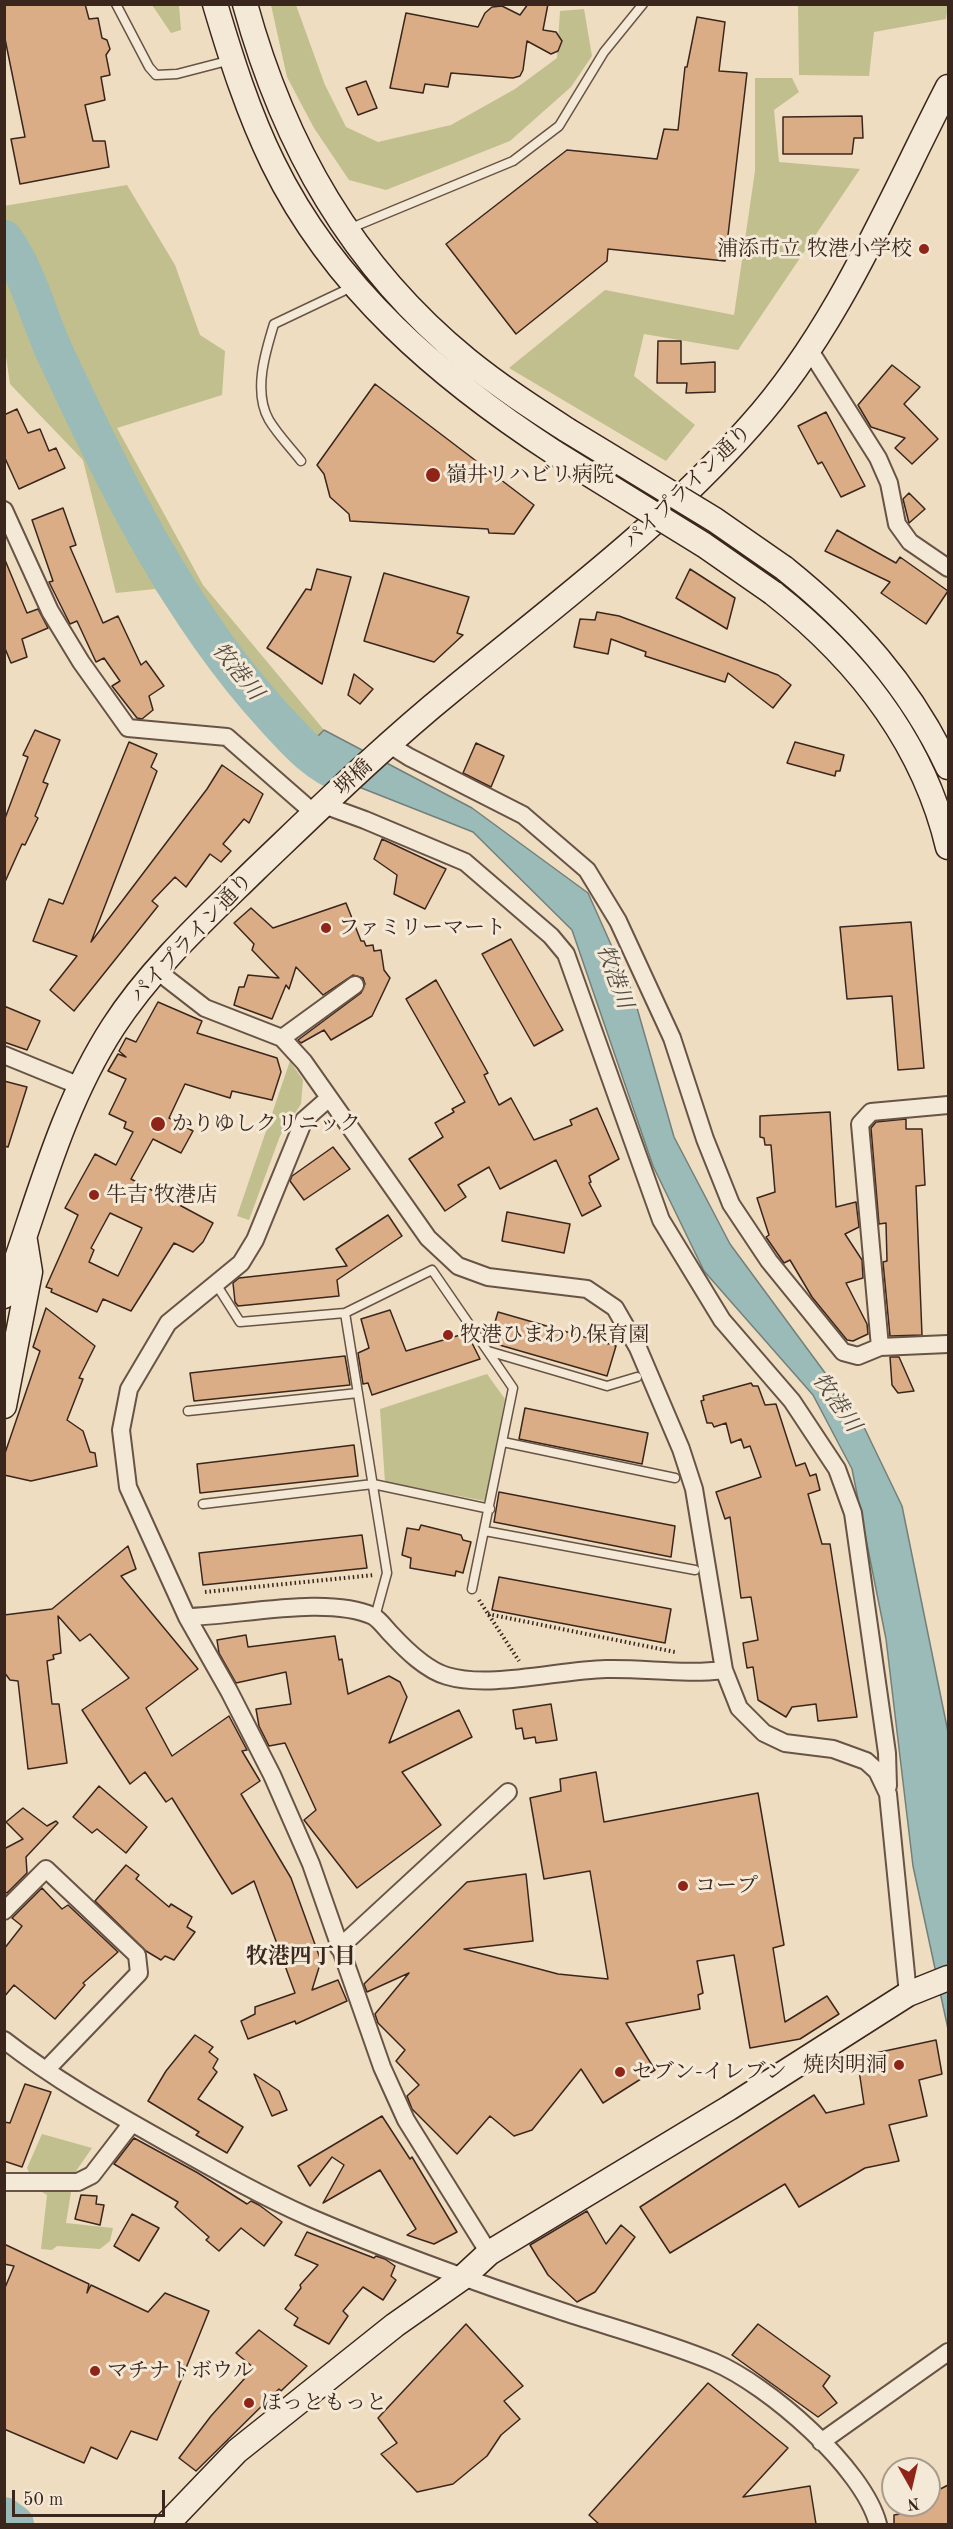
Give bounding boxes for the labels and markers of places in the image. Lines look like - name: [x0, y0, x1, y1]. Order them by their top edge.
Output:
- place label: 浦添市立 牧港小学校: [717, 236, 912, 262]
- marker: 浦添市立 牧港小学校: [917, 242, 931, 256]
- place label: 嶺井リハビリ病院: [446, 462, 614, 488]
- marker: 嶺井リハビリ病院: [424, 466, 442, 484]
- place label: ファミリーマート: [338, 915, 506, 941]
- marker: ファミリーマート: [319, 921, 333, 935]
- place label: かりゆしクリニック: [172, 1111, 361, 1137]
- marker: かりゆしクリニック: [149, 1115, 167, 1133]
- place label: 牛吉 牧港店: [106, 1182, 217, 1208]
- marker: 牛吉 牧港店: [87, 1188, 101, 1202]
- place label: 牧港ひまわり保育園: [460, 1322, 649, 1348]
- marker: 牧港ひまわり保育園: [441, 1328, 455, 1342]
- place label: コープ: [695, 1873, 758, 1899]
- marker: コープ: [676, 1879, 690, 1893]
- place label: 焼肉明洞: [803, 2052, 887, 2078]
- marker: 焼肉明洞: [892, 2058, 906, 2072]
- place label: セブン-イレブン: [632, 2059, 787, 2085]
- marker: セブン-イレブン: [613, 2065, 627, 2079]
- place label: マチナトボウル: [107, 2358, 254, 2384]
- marker: マチナトボウル: [88, 2364, 102, 2378]
- place label: ほっともっと: [261, 2390, 387, 2416]
- marker: ほっともっと: [242, 2396, 256, 2410]

